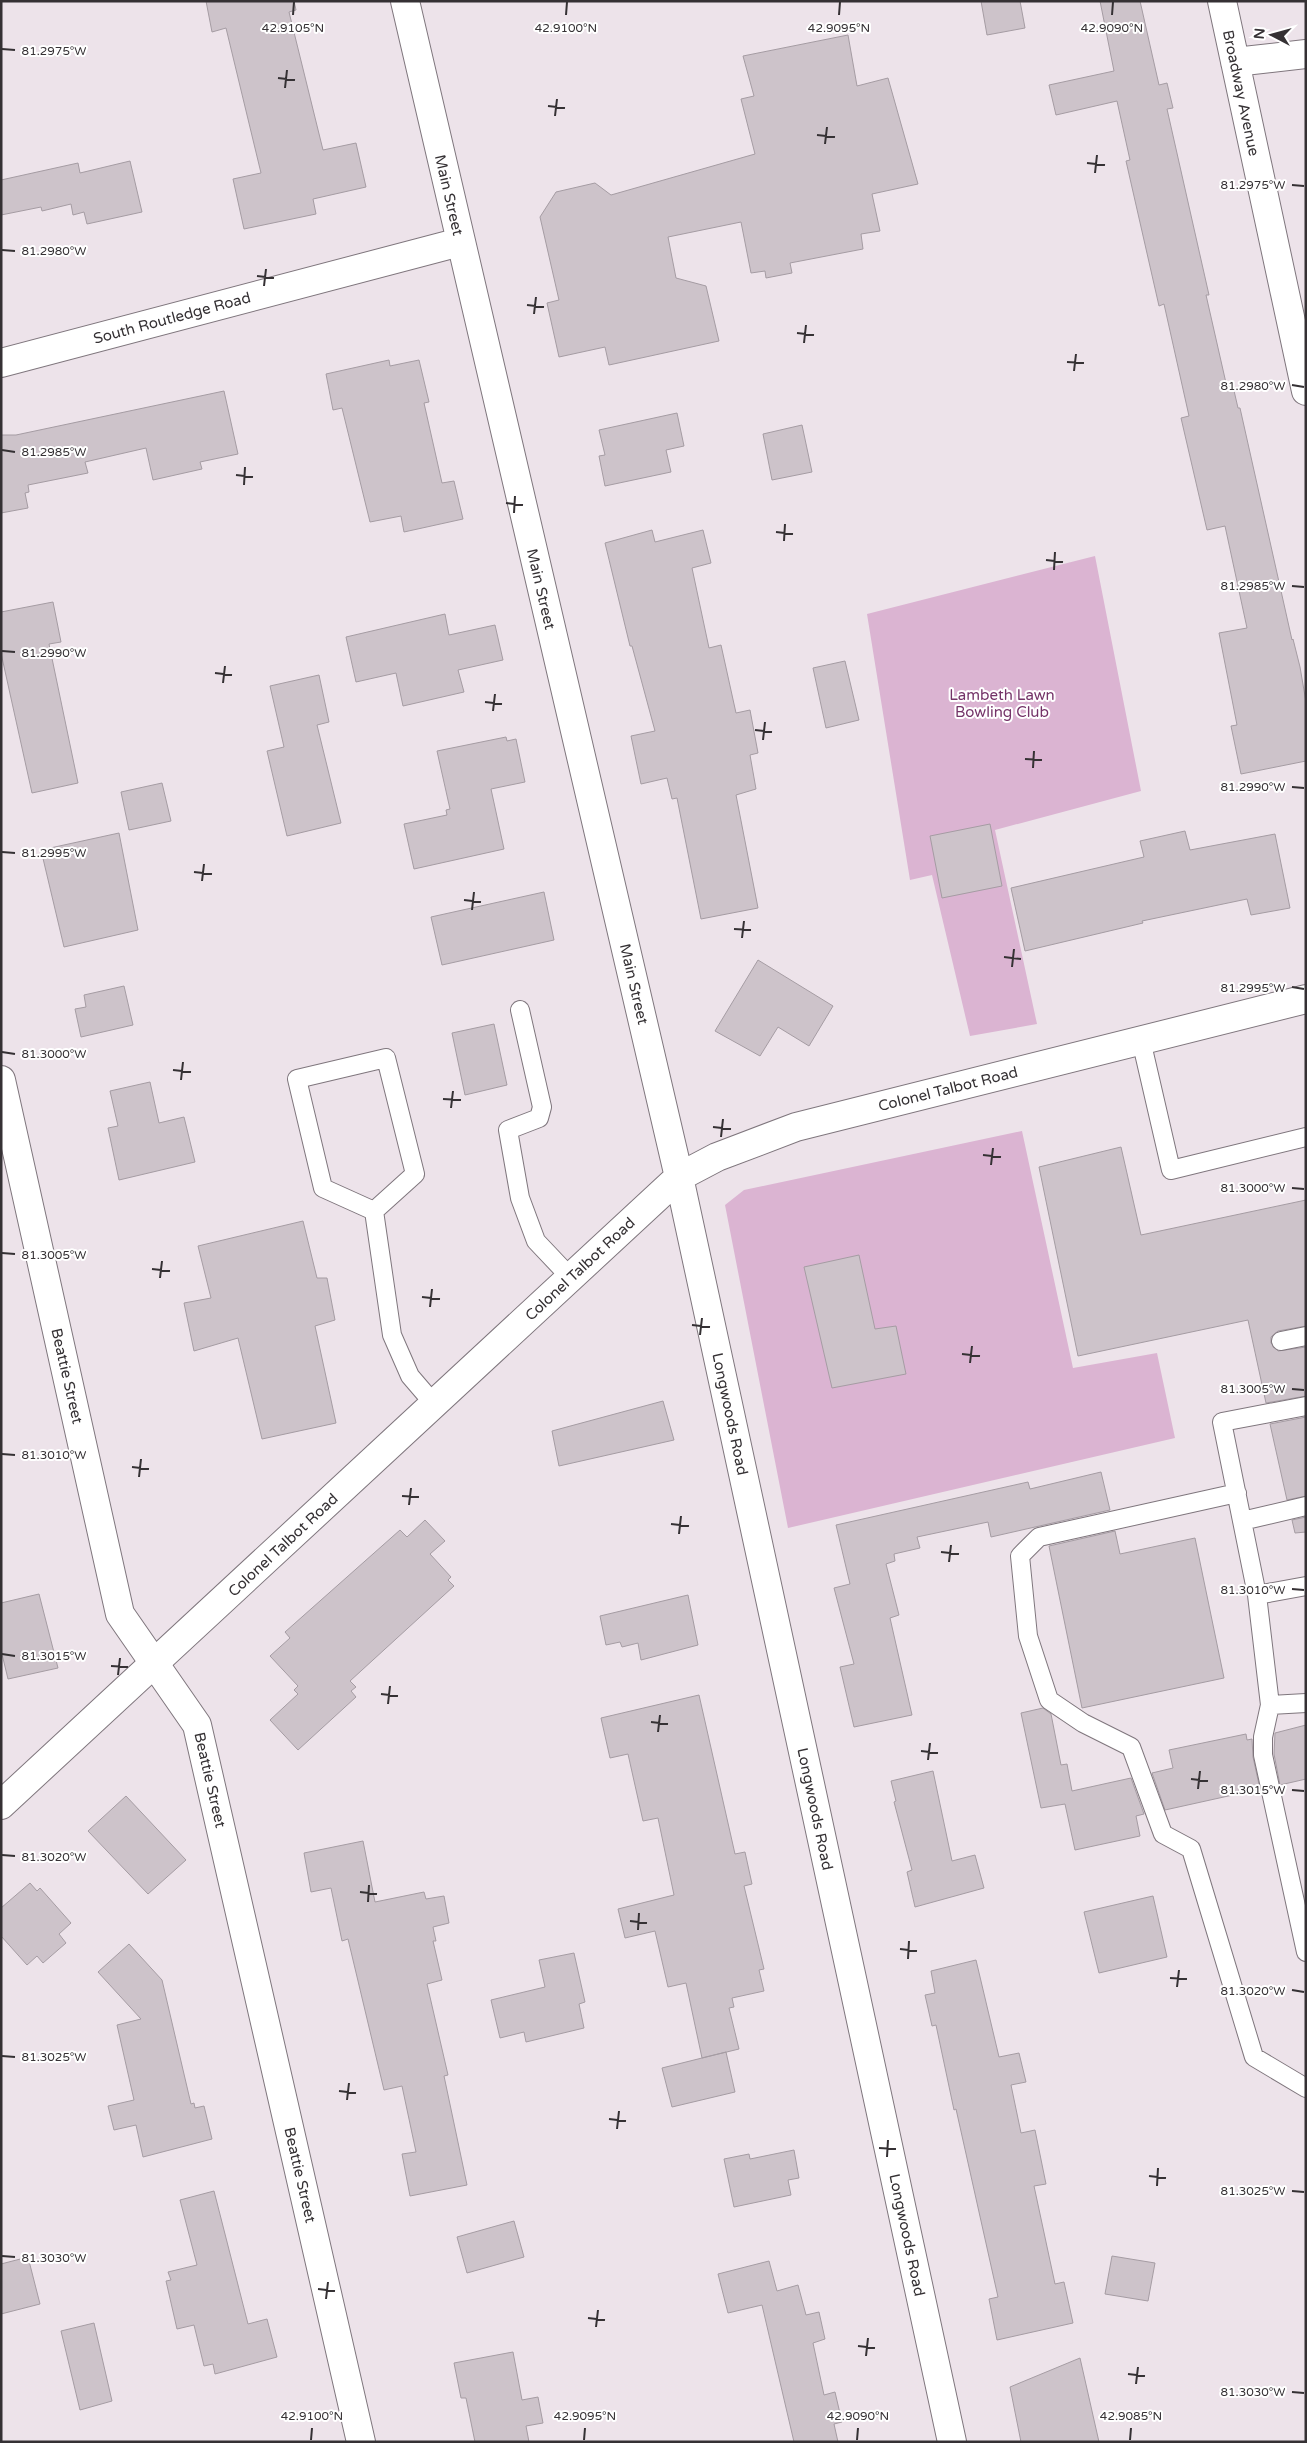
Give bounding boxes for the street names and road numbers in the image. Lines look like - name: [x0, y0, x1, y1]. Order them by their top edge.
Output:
- street label: Broadway Avenue: [1219, 28, 1263, 158]
- street label: Main Street: [431, 153, 467, 238]
- street label: South Routledge Road: [91, 288, 253, 348]
- street label: Main Street: [523, 547, 559, 632]
- street label: Main Street: [616, 942, 652, 1027]
- street label: Colonel Talbot Road: [876, 1063, 1020, 1115]
- street label: Colonel Talbot Road: [521, 1214, 639, 1324]
- street label: Beattie Street: [47, 1326, 87, 1426]
- street label: Longwoods Road: [708, 1351, 752, 1477]
- street label: Colonel Talbot Road: [224, 1490, 342, 1600]
- street label: Beattie Street: [190, 1730, 230, 1830]
- street label: Longwoods Road: [793, 1746, 837, 1872]
- street label: Beattie Street: [280, 2125, 320, 2225]
- street label: Longwoods Road: [885, 2172, 929, 2298]

